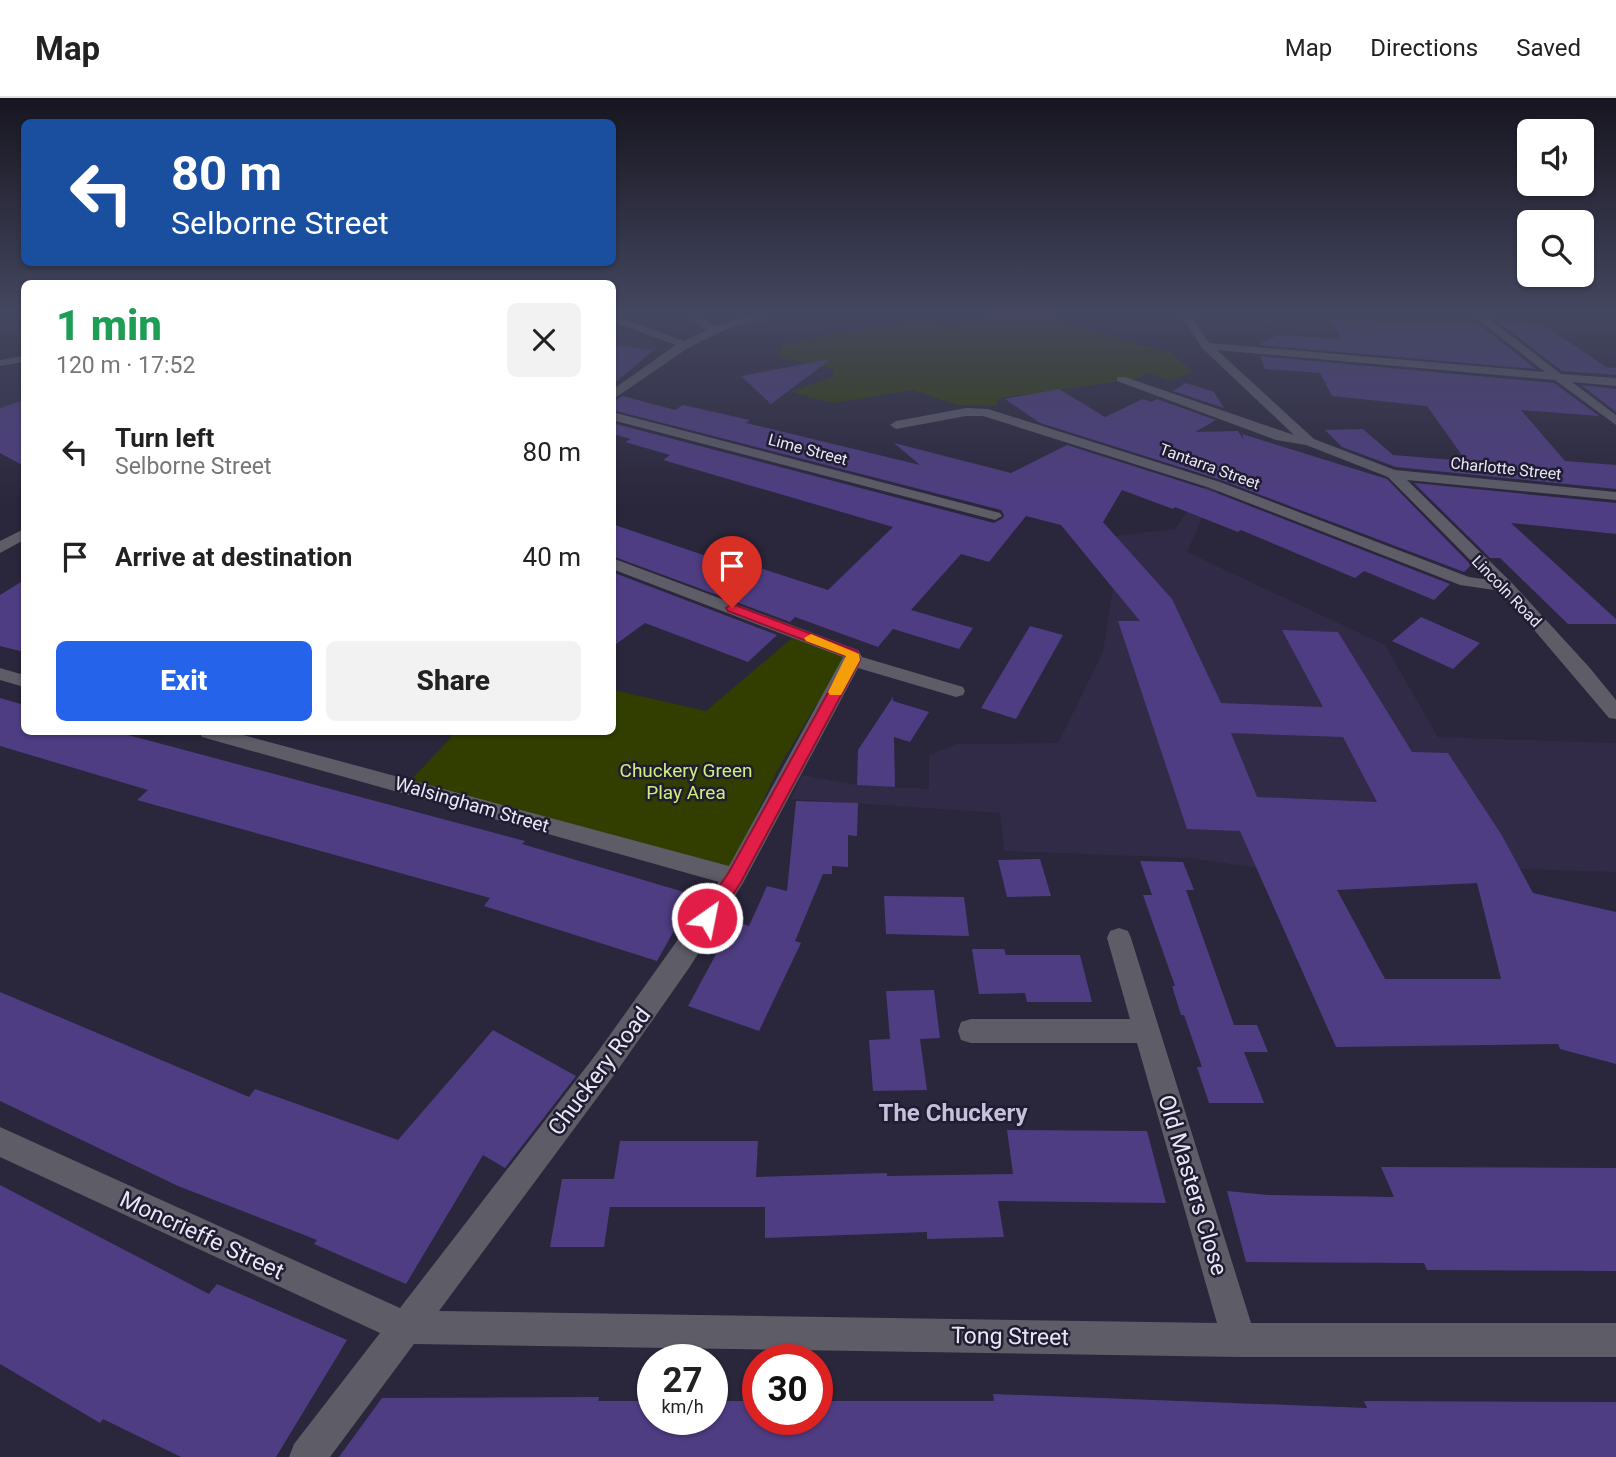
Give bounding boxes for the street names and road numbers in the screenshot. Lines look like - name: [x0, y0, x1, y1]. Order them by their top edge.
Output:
- street label: Lime Street: [766, 430, 850, 469]
- street label: Tantarra Street: [1157, 439, 1263, 493]
- street label: Charlotte Street: [1450, 453, 1562, 484]
- street label: Lincoln Road: [1468, 552, 1546, 631]
- street label: Walsingham Street: [392, 771, 552, 838]
- street label: Chuckery Road: [542, 1002, 656, 1141]
- street label: Old Masters Close: [1152, 1092, 1233, 1279]
- street label: Moncrieffe Street: [115, 1186, 288, 1285]
- street label: Tong Street: [951, 1322, 1069, 1351]

